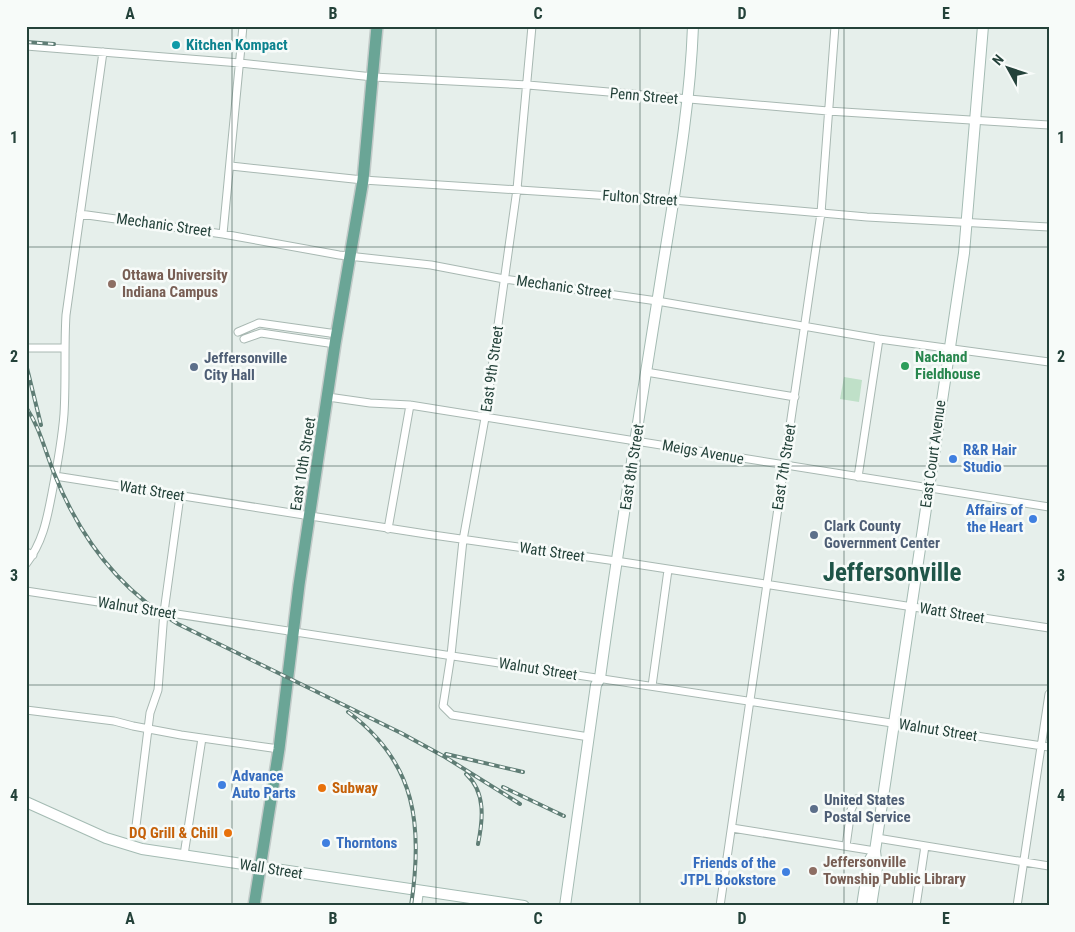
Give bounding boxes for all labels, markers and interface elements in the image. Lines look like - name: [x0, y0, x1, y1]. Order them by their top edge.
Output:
- text: A: [125, 4, 135, 23]
- text: B: [329, 4, 338, 23]
- text: C: [533, 4, 543, 23]
- text: D: [737, 4, 747, 23]
- text: E: [942, 4, 950, 23]
- place label: Kitchen Kompact: [186, 36, 288, 54]
- marker: Kitchen Kompact: [170, 39, 182, 51]
- north arrow: [982, 42, 1032, 92]
- text: N: [989, 51, 1007, 68]
- street label: Penn Street: [609, 84, 679, 108]
- text: 1: [10, 128, 18, 147]
- text: 1: [1057, 128, 1065, 147]
- street label: Fulton Street: [602, 186, 678, 210]
- street label: Mechanic Street: [115, 209, 213, 241]
- place label: Ottawa University Indiana Campus: [122, 266, 228, 301]
- street label: Mechanic Street: [515, 271, 613, 303]
- marker: Ottawa University Indiana Campus: [106, 278, 118, 290]
- street label: East 9th Street: [477, 325, 507, 413]
- text: 2: [10, 347, 18, 366]
- text: 2: [1057, 347, 1065, 366]
- place label: Nachand Fieldhouse: [915, 348, 981, 383]
- place label: Jeffersonville City Hall: [204, 349, 287, 384]
- marker: Nachand Fieldhouse: [899, 360, 911, 372]
- marker: Jeffersonville City Hall: [188, 361, 200, 373]
- street label: East Court Avenue: [917, 399, 949, 509]
- street label: East 10th Street: [287, 416, 319, 512]
- street label: East 8th Street: [616, 423, 648, 511]
- street label: East 7th Street: [768, 423, 800, 511]
- street label: Meigs Avenue: [661, 436, 745, 468]
- place label: R&R Hair Studio: [963, 441, 1017, 476]
- marker: R&R Hair Studio: [947, 453, 959, 465]
- street label: Watt Street: [118, 477, 186, 505]
- place label: Affairs of the Heart: [966, 501, 1023, 536]
- marker: Affairs of the Heart: [1027, 513, 1039, 525]
- place label: Clark County Government Center: [824, 517, 940, 552]
- marker: Clark County Government Center: [808, 529, 820, 541]
- street label: Watt Street: [518, 539, 586, 565]
- district label: Jeffersonville: [823, 558, 961, 587]
- text: 3: [10, 566, 18, 585]
- text: 3: [1057, 566, 1065, 585]
- street label: Walnut Street: [96, 593, 178, 623]
- street label: Watt Street: [918, 599, 986, 627]
- street label: Walnut Street: [497, 654, 579, 684]
- street label: Walnut Street: [897, 715, 979, 745]
- place label: Advance Auto Parts: [232, 767, 296, 802]
- marker: Advance Auto Parts: [216, 779, 228, 791]
- place label: Subway: [332, 779, 378, 797]
- marker: Subway: [316, 782, 328, 794]
- text: 4: [10, 786, 18, 805]
- text: 4: [1057, 786, 1065, 805]
- place label: United States Postal Service: [824, 791, 911, 826]
- marker: United States Postal Service: [808, 803, 820, 815]
- place label: DQ Grill & Chill: [129, 824, 218, 842]
- marker: DQ Grill & Chill: [222, 827, 234, 839]
- place label: Thorntons: [336, 834, 398, 852]
- marker: Thorntons: [320, 837, 332, 849]
- place label: Jeffersonville Township Public Library: [823, 853, 966, 888]
- place label: Friends of the JTPL Bookstore: [680, 854, 776, 889]
- street label: Wall Street: [238, 855, 304, 883]
- marker: Jeffersonville Township Public Library: [807, 865, 819, 877]
- marker: Friends of the JTPL Bookstore: [780, 866, 792, 878]
- text: A: [125, 909, 135, 928]
- text: B: [329, 909, 338, 928]
- text: C: [533, 909, 543, 928]
- text: D: [737, 909, 747, 928]
- text: E: [942, 909, 950, 928]

